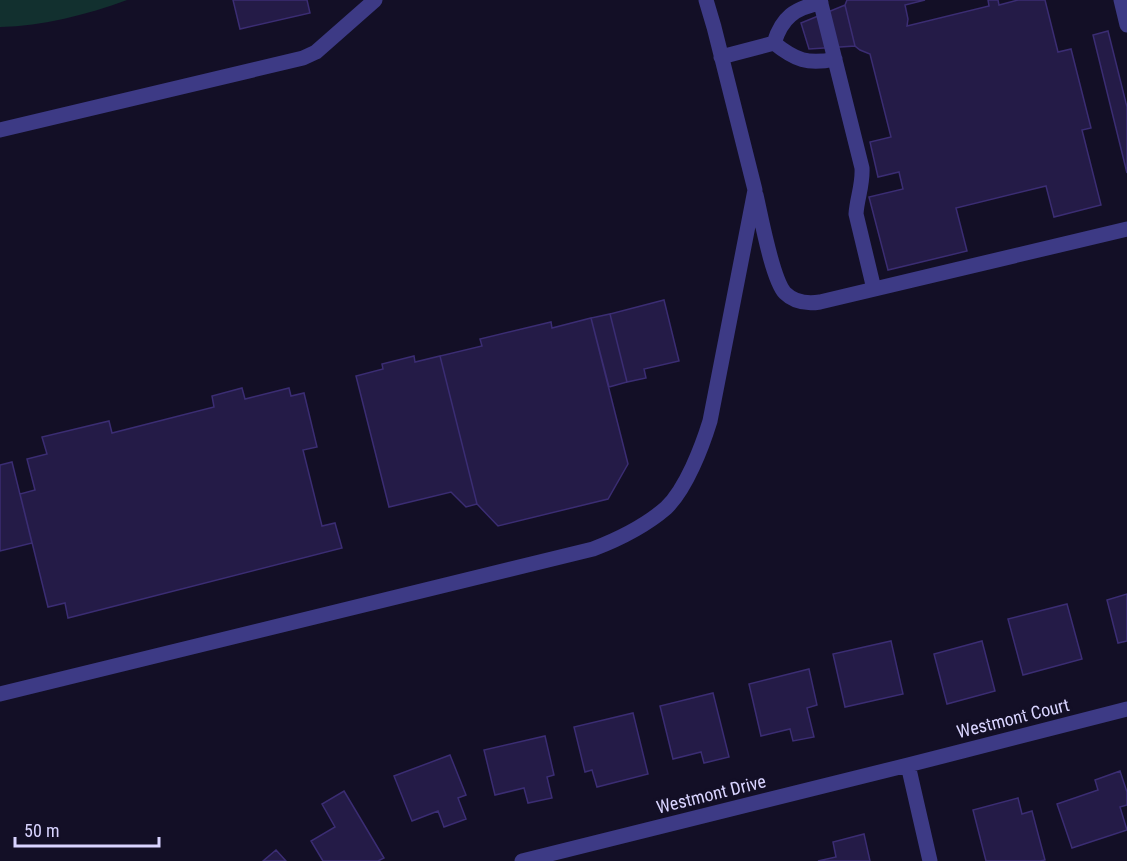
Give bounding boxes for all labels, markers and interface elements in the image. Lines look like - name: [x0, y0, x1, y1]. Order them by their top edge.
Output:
- street label: Westmont Court: [954, 694, 1072, 742]
- street label: Westmont Drive: [654, 770, 768, 818]
- scale bar: [15, 810, 159, 848]
- text: 50 m: [24, 820, 59, 841]

